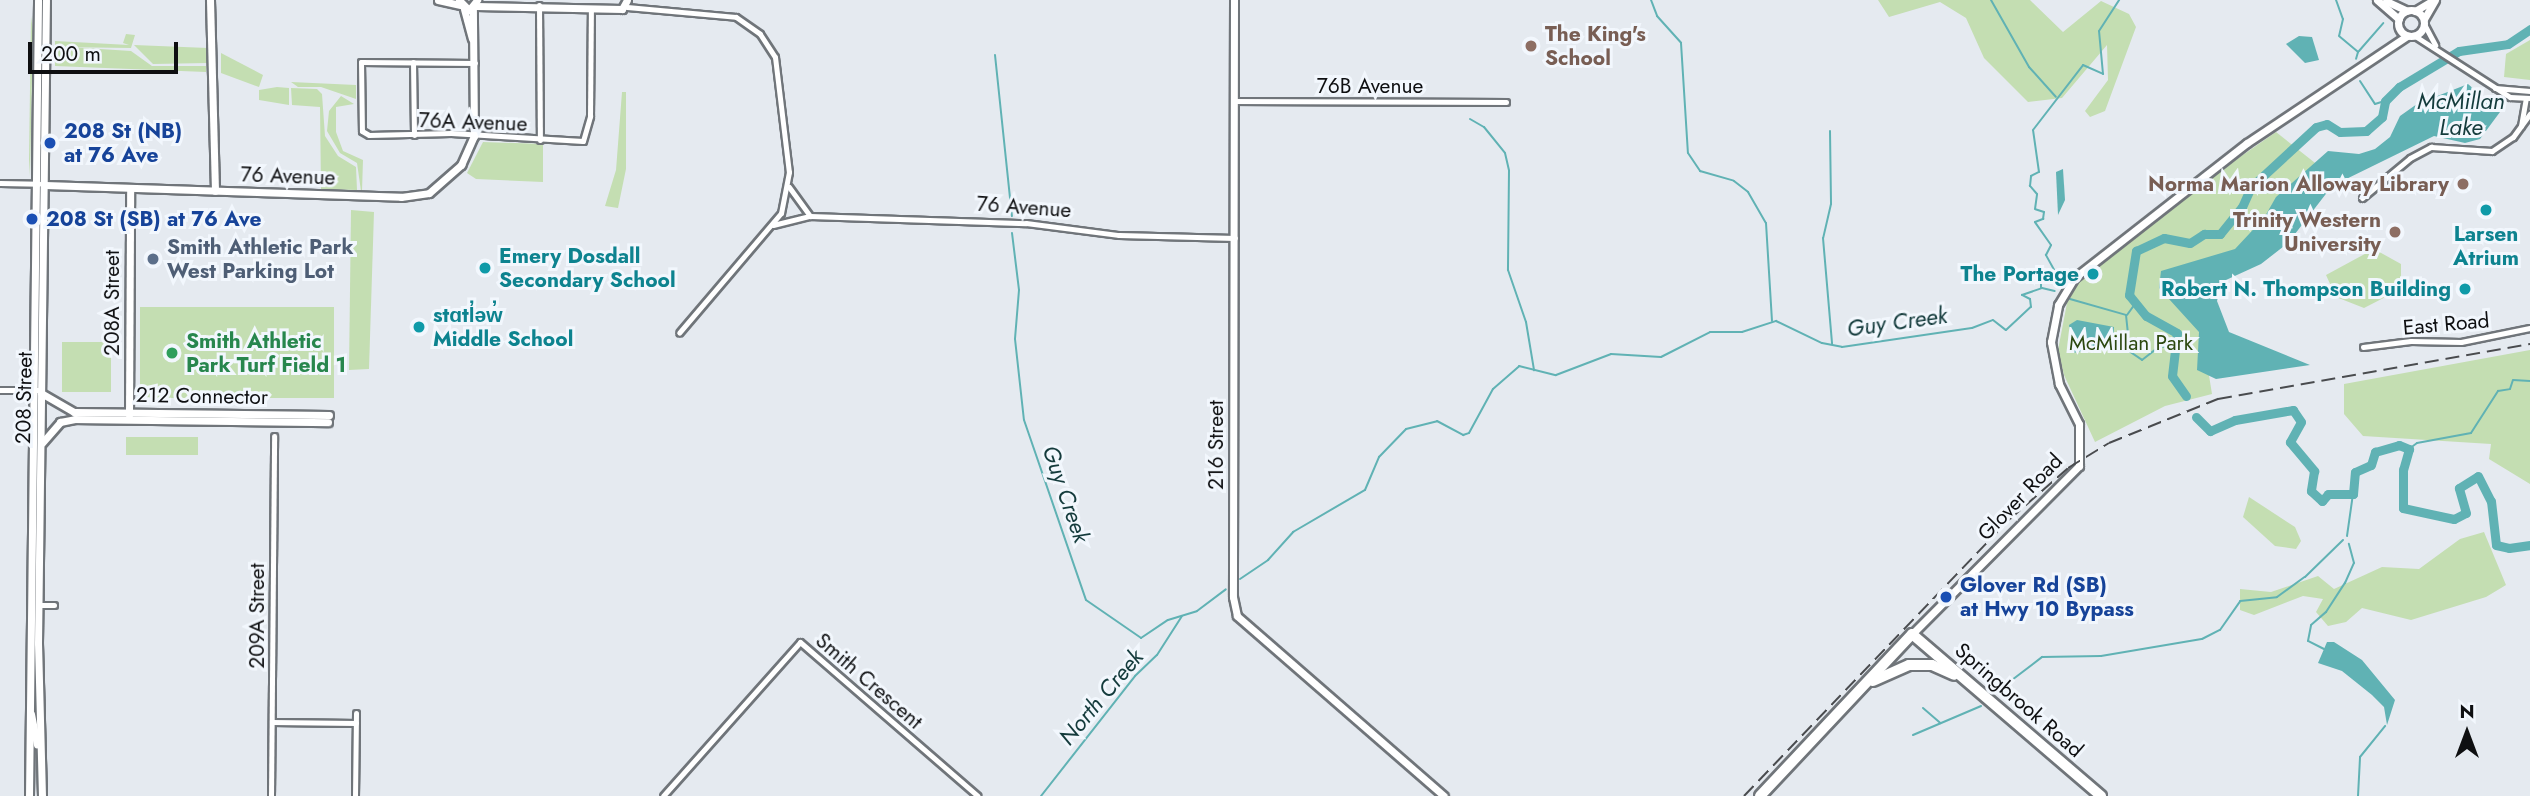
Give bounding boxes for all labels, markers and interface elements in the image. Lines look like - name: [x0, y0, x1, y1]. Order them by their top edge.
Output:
- place label: The King's School: [1545, 21, 1646, 71]
- scale bar: [32, 28, 182, 72]
- marker: The King's School: [1523, 38, 1539, 54]
- text: 200 m: [41, 39, 101, 69]
- street label: 76B Avenue: [1317, 73, 1423, 99]
- water label: McMillan Lake: [2417, 87, 2505, 141]
- street label: 76A Avenue: [418, 108, 528, 136]
- place label: 208 St (NB) at 76 Ave: [64, 118, 182, 168]
- marker: 208 St (NB) at 76 Ave: [42, 135, 58, 151]
- street label: 76 Avenue: [240, 162, 336, 190]
- place label: Norma Marion Alloway Library: [2148, 171, 2449, 197]
- marker: Norma Marion Alloway Library: [2455, 176, 2471, 192]
- street label: 76 Avenue: [976, 191, 1072, 223]
- marker: Larsen Atrium: [2478, 202, 2494, 218]
- place label: 208 St (SB) at 76 Ave: [46, 206, 261, 232]
- place label: Trinity Western University: [2233, 207, 2381, 257]
- marker: 208 St (SB) at 76 Ave: [24, 211, 40, 227]
- place label: Larsen Atrium: [2453, 221, 2519, 271]
- marker: Trinity Western University: [2387, 224, 2403, 240]
- place label: Smith Athletic Park West Parking Lot: [167, 234, 354, 284]
- place label: Emery Dosdall Secondary School: [499, 243, 676, 293]
- street label: 208A Street: [99, 250, 125, 356]
- marker: Smith Athletic Park West Parking Lot: [145, 251, 161, 267]
- marker: Emery Dosdall Secondary School: [477, 260, 493, 276]
- place label: The Portage: [1961, 261, 2079, 287]
- marker: The Portage: [2085, 266, 2101, 282]
- place label: Robert N. Thompson Building: [2161, 276, 2451, 302]
- marker: Robert N. Thompson Building: [2457, 281, 2473, 297]
- water label: Guy Creek: [1845, 301, 1949, 343]
- place label: stɑtl̓əw̓ Middle School: [433, 302, 573, 352]
- street label: East Road: [2402, 308, 2490, 340]
- marker: stɑtl̓əw̓ Middle School: [411, 319, 427, 335]
- place label: Smith Athletic Park Turf Field 1: [186, 328, 346, 378]
- park label: McMillan Park: [2069, 330, 2193, 356]
- marker: Smith Athletic Park Turf Field 1: [164, 345, 180, 361]
- street label: 208 Street: [11, 352, 37, 444]
- street label: 212 Connector: [136, 382, 268, 410]
- street label: 216 Street: [1203, 400, 1229, 490]
- water label: Guy Creek: [1036, 442, 1096, 546]
- street label: Glover Road: [1972, 448, 2068, 546]
- street label: 209A Street: [244, 563, 270, 669]
- place label: Glover Rd (SB) at Hwy 10 Bypass: [1960, 572, 2134, 622]
- marker: Glover Rd (SB) at Hwy 10 Bypass: [1938, 589, 1954, 605]
- street label: Smith Crescent: [810, 628, 928, 734]
- street label: Springbrook Road: [1950, 637, 2088, 763]
- water label: North Creek: [1053, 643, 1149, 751]
- north arrow: [2432, 698, 2502, 768]
- text: N: [2459, 698, 2475, 725]

